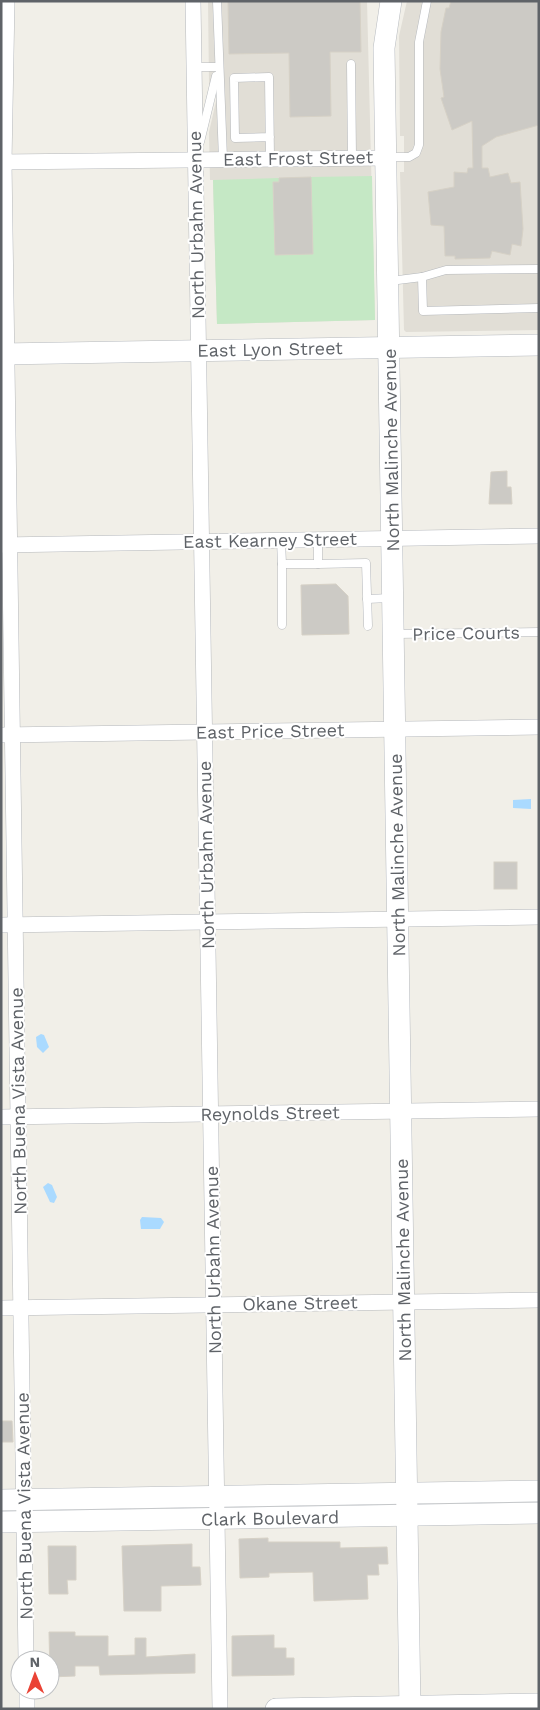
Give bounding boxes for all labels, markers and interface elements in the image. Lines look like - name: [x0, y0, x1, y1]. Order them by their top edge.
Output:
- street label: North Urbahn Avenue: [184, 131, 208, 319]
- street label: East Frost Street: [223, 146, 374, 170]
- street label: East Lyon Street: [197, 337, 343, 361]
- street label: North Malinche Avenue: [379, 348, 403, 552]
- street label: East Kearney Street: [183, 528, 358, 552]
- street label: Price Courts: [412, 622, 520, 644]
- street label: East Price Street: [195, 719, 345, 743]
- street label: North Malinche Avenue: [385, 753, 409, 957]
- street label: North Urbahn Avenue: [194, 761, 218, 949]
- street label: North Buena Vista Avenue: [6, 987, 30, 1215]
- street label: Reynolds Street: [200, 1101, 340, 1125]
- street label: North Malinche Avenue: [391, 1158, 415, 1362]
- street label: North Urbahn Avenue: [201, 1166, 225, 1354]
- street label: Okane Street: [242, 1291, 358, 1315]
- street label: North Buena Vista Avenue: [12, 1392, 36, 1620]
- street label: Clark Boulevard: [201, 1506, 339, 1530]
- north arrow: [10, 1650, 60, 1700]
- text: N: [29, 1654, 40, 1670]

